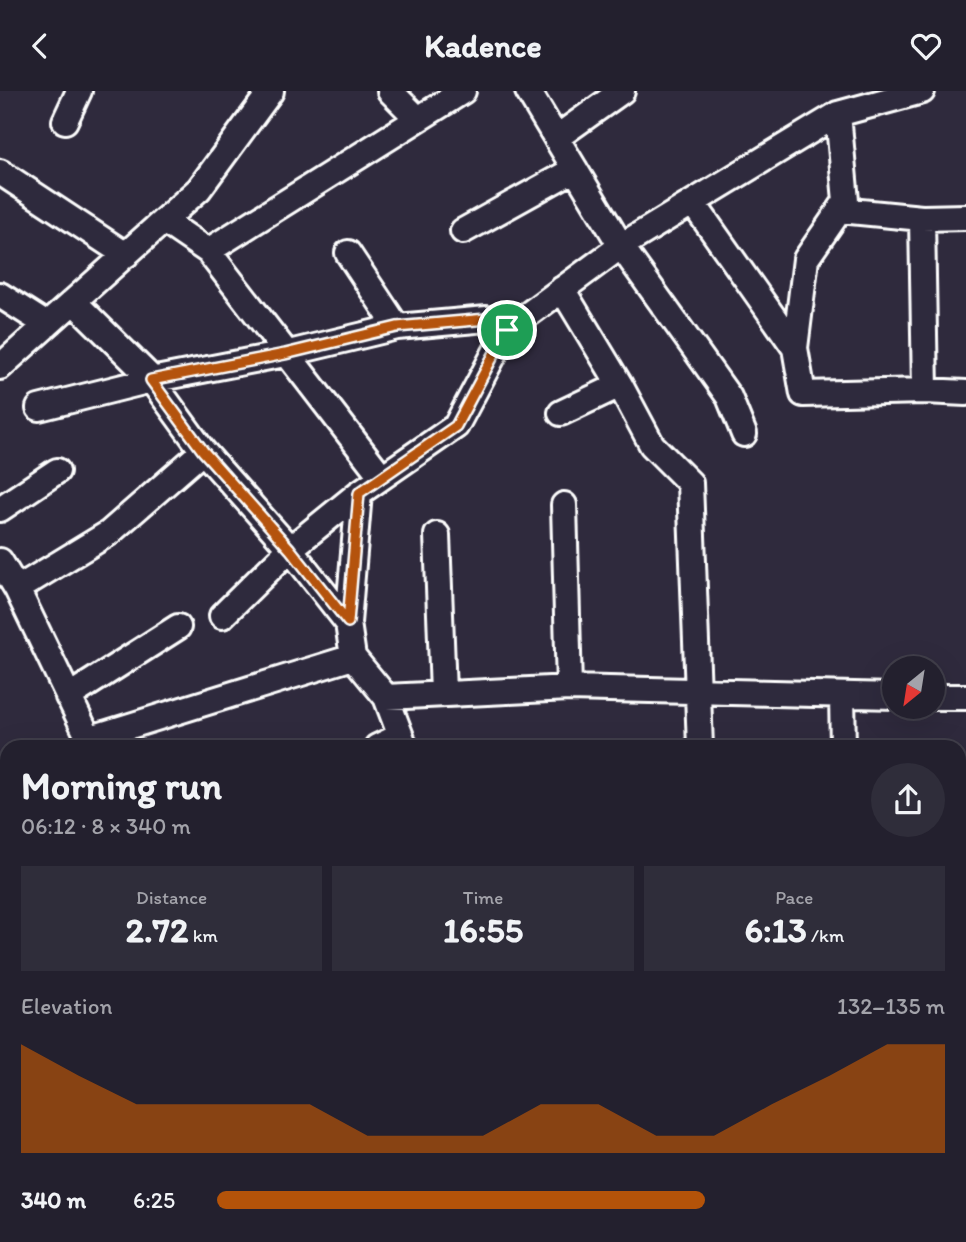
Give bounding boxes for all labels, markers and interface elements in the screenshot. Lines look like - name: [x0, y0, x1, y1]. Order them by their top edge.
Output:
- icon: back: [21, 27, 59, 65]
- text: Kadence: [424, 27, 542, 65]
- icon: heart: [907, 27, 945, 65]
- pin: [477, 300, 537, 360]
- icon: arrive: [488, 311, 526, 349]
- north arrow: [882, 656, 945, 719]
- map controls: [882, 656, 945, 719]
- text: Morning run: [21, 763, 222, 809]
- button: share: [871, 763, 945, 837]
- text: 06:12 · 8 × 340 m: [21, 812, 191, 840]
- text: Distance: [136, 886, 207, 909]
- text: Time: [463, 886, 503, 909]
- text: Pace: [775, 886, 813, 909]
- text: 2.72: [126, 909, 188, 951]
- text: 16:55: [443, 909, 523, 951]
- text: 6:13: [744, 909, 807, 951]
- text: km: [188, 924, 218, 947]
- text: /km: [807, 924, 844, 947]
- text: Elevation: [21, 992, 112, 1020]
- text: 132–135 m: [837, 992, 945, 1020]
- text: 340 m: [21, 1186, 86, 1214]
- text: 6:25: [133, 1186, 175, 1214]

